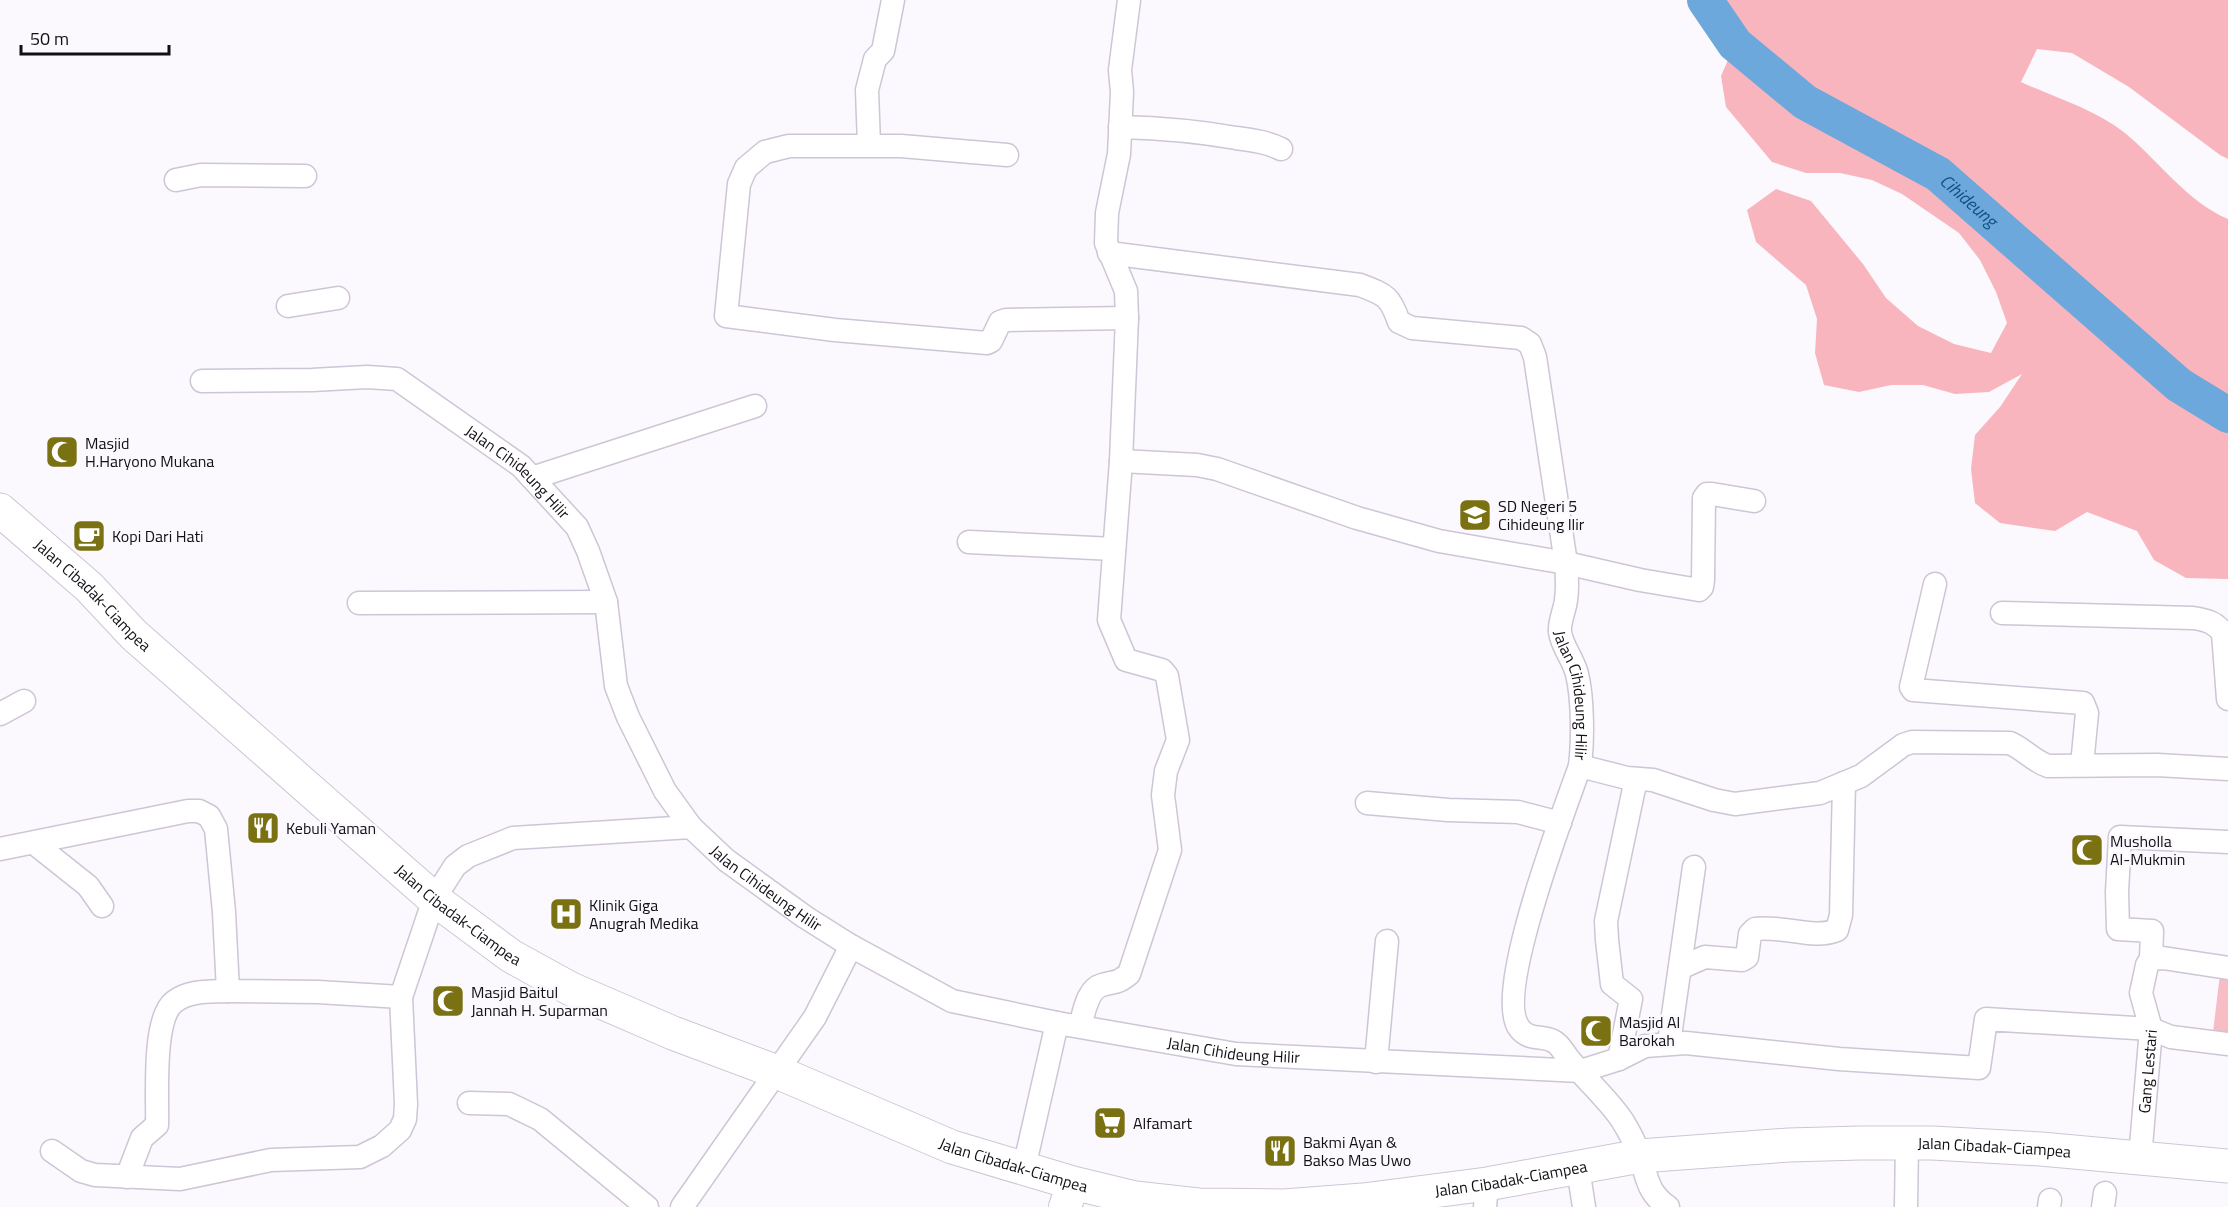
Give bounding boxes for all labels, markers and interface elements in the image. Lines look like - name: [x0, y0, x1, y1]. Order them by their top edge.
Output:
- scale bar: [21, 18, 170, 56]
- text: 50 m: [30, 25, 69, 52]
- water label: Cihideung: [1934, 167, 2006, 235]
- street label: Jalan Cihideung Hilir: [461, 419, 576, 525]
- place label: Masjid H.Haryono Mukana: [85, 431, 214, 473]
- mosque icon: Masjid H.Haryono Mukana: [44, 434, 80, 470]
- place label: SD Negeri 5 Cihideung Ilir: [1498, 494, 1585, 536]
- school or university icon: SD Negeri 5 Cihideung Ilir: [1457, 497, 1493, 533]
- cafe icon: Kopi Dari Hati: [71, 518, 107, 554]
- place label: Kopi Dari Hati: [112, 524, 204, 548]
- street label: Jalan Cibadak-Ciampea: [29, 533, 157, 657]
- street label: Jalan Cihideung Hilir: [1548, 629, 1594, 762]
- restaurant icon: Kebuli Yaman: [245, 810, 281, 846]
- place label: Kebuli Yaman: [286, 816, 376, 840]
- place label: Musholla Al-Mukmin: [2110, 829, 2185, 871]
- mosque icon: Musholla Al-Mukmin: [2069, 832, 2105, 868]
- street label: Jalan Cihideung Hilir: [705, 839, 827, 937]
- street label: Jalan Cibadak-Ciampea: [390, 858, 526, 971]
- place label: Klinik Giga Anugrah Medika: [589, 893, 699, 935]
- hospital icon: Klinik Giga Anugrah Medika: [548, 896, 584, 932]
- place label: Masjid Baitul Jannah H. Suparman: [471, 980, 608, 1022]
- mosque icon: Masjid Baitul Jannah H. Suparman: [430, 983, 466, 1019]
- place label: Masjid Al Barokah: [1619, 1010, 1680, 1052]
- mosque icon: Masjid Al Barokah: [1578, 1013, 1614, 1049]
- street label: Gang Lestari: [2132, 1028, 2163, 1114]
- street label: Jalan Cihideung Hilir: [1166, 1030, 1301, 1069]
- supermarket icon: Alfamart: [1092, 1105, 1128, 1141]
- place label: Alfamart: [1133, 1111, 1192, 1135]
- place label: Bakmi Ayan & Bakso Mas Uwo: [1303, 1130, 1411, 1172]
- street label: Jalan Cibadak-Ciampea: [935, 1131, 1090, 1198]
- street label: Jalan Cibadak-Ciampea: [1917, 1131, 2072, 1164]
- restaurant icon: Bakmi Ayan & Bakso Mas Uwo: [1262, 1133, 1298, 1169]
- street label: Jalan Cibadak-Ciampea: [1433, 1154, 1589, 1203]

